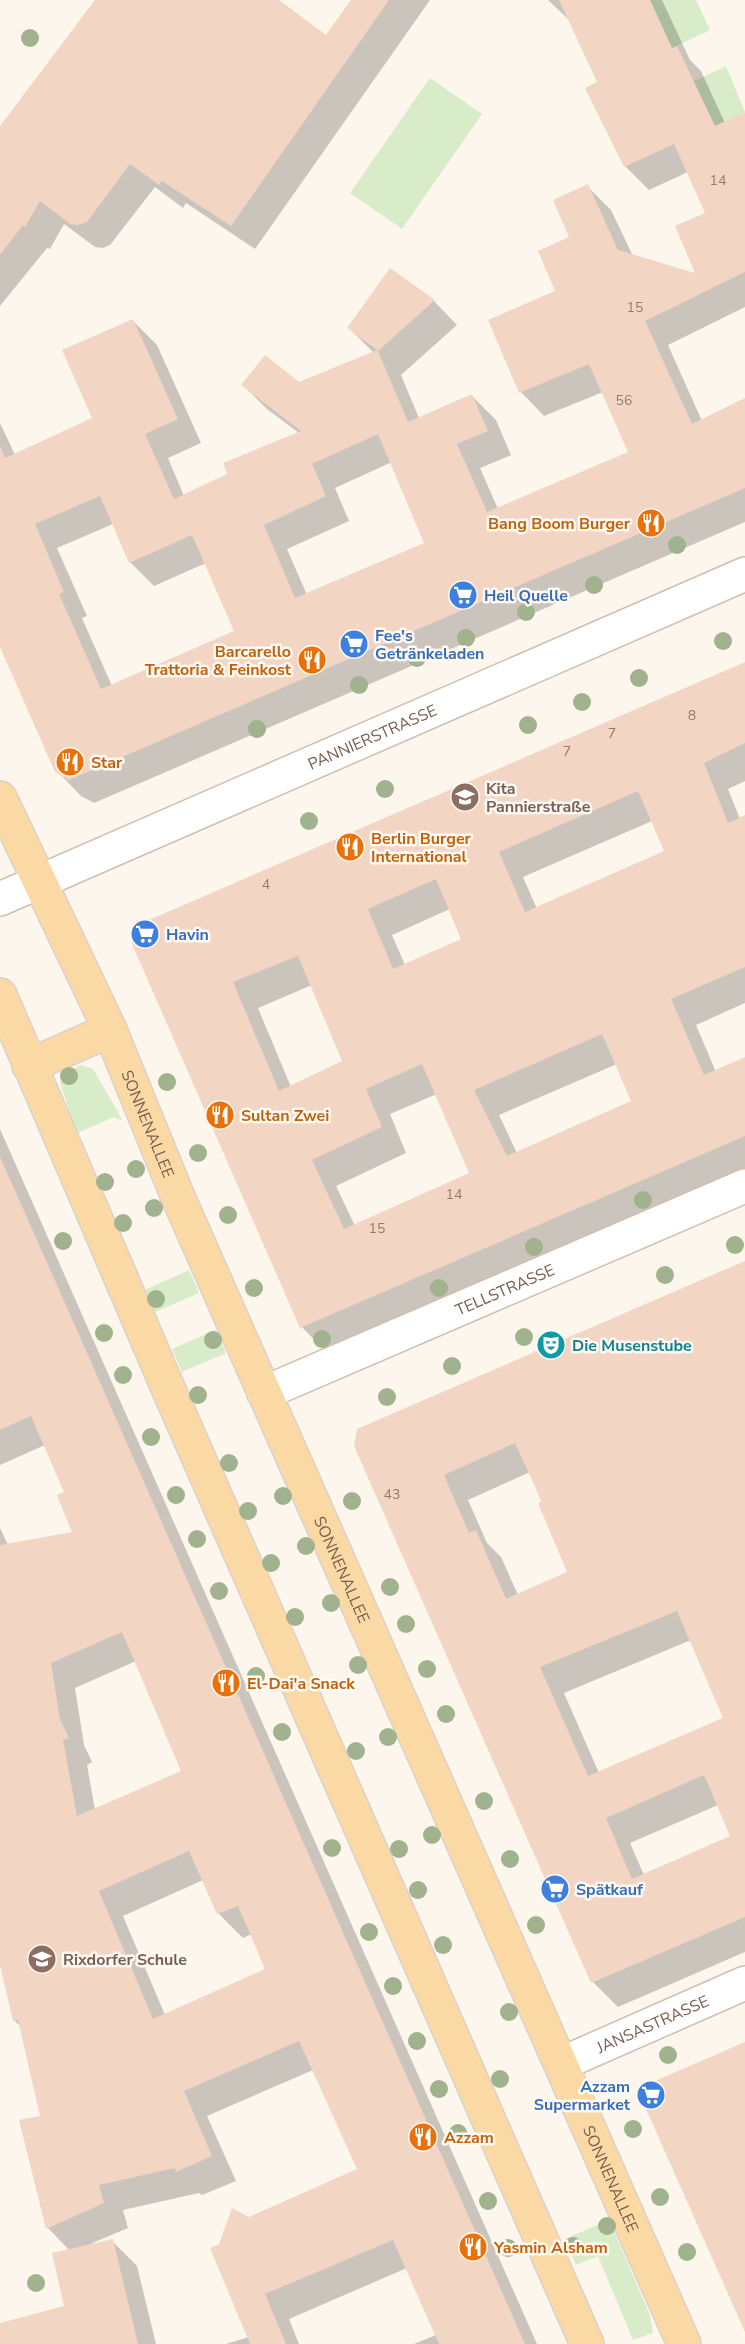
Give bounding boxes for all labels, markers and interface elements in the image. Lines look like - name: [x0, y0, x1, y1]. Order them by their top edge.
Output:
- house number: 14: [710, 171, 726, 190]
- house number: 15: [627, 298, 643, 317]
- house number: 56: [616, 391, 632, 410]
- restaurant icon: Bang Boom Burger: [635, 507, 667, 539]
- place label: Bang Boom Burger: [488, 513, 631, 535]
- supermarket icon: Heil Quelle: [447, 579, 479, 611]
- place label: Heil Quelle: [484, 585, 568, 607]
- place label: Fee's Getränkeladen: [375, 625, 484, 665]
- supermarket icon: Fee's Getränkeladen: [338, 628, 370, 660]
- place label: Barcarello Trattoria & Feinkost: [145, 641, 292, 681]
- restaurant icon: Barcarello Trattoria & Feinkost: [296, 644, 328, 676]
- street label: PANNIERSTRASSE: [304, 700, 441, 775]
- house number: 8: [688, 706, 696, 725]
- house number: 7: [608, 724, 616, 743]
- house number: 7: [563, 742, 571, 761]
- restaurant icon: Star: [54, 746, 86, 778]
- place label: Star: [91, 752, 123, 774]
- place label: Kita Pannierstraße: [486, 778, 591, 818]
- school or university icon: Kita Pannierstraße: [449, 781, 481, 813]
- place label: Berlin Burger International: [371, 828, 472, 868]
- restaurant icon: Berlin Burger International: [334, 831, 366, 863]
- house number: 4: [262, 875, 270, 894]
- supermarket icon: Havin: [129, 918, 161, 950]
- place label: Havin: [166, 924, 209, 946]
- street label: SONNENALLEE: [115, 1067, 179, 1181]
- restaurant icon: Sultan Zwei: [204, 1099, 236, 1131]
- place label: Sultan Zwei: [241, 1105, 329, 1127]
- house number: 14: [446, 1185, 462, 1204]
- house number: 15: [369, 1219, 385, 1238]
- street label: TELLSTRASSE: [452, 1259, 558, 1321]
- theatre icon: Die Musenstube: [535, 1329, 567, 1361]
- place label: Die Musenstube: [572, 1335, 692, 1357]
- house number: 43: [384, 1485, 400, 1504]
- street label: SONNENALLEE: [308, 1513, 375, 1627]
- restaurant icon: El-Dai'a Snack: [210, 1667, 242, 1699]
- place label: El-Dai'a Snack: [247, 1673, 355, 1695]
- supermarket icon: Spätkauf: [539, 1873, 571, 1905]
- place label: Spätkauf: [576, 1879, 644, 1901]
- school or university icon: Rixdorfer Schule: [26, 1943, 58, 1975]
- place label: Rixdorfer Schule: [63, 1949, 187, 1971]
- street label: JANSASTRASSE: [592, 1990, 712, 2059]
- place label: Azzam Supermarket: [534, 2076, 631, 2116]
- supermarket icon: Azzam Supermarket: [635, 2079, 667, 2111]
- restaurant icon: Azzam: [407, 2121, 439, 2153]
- street label: SONNENALLEE: [577, 2122, 643, 2236]
- place label: Azzam: [444, 2127, 494, 2149]
- restaurant icon: Yasmin Alsham: [457, 2231, 489, 2263]
- place label: Yasmin Alsham: [493, 2237, 608, 2259]

